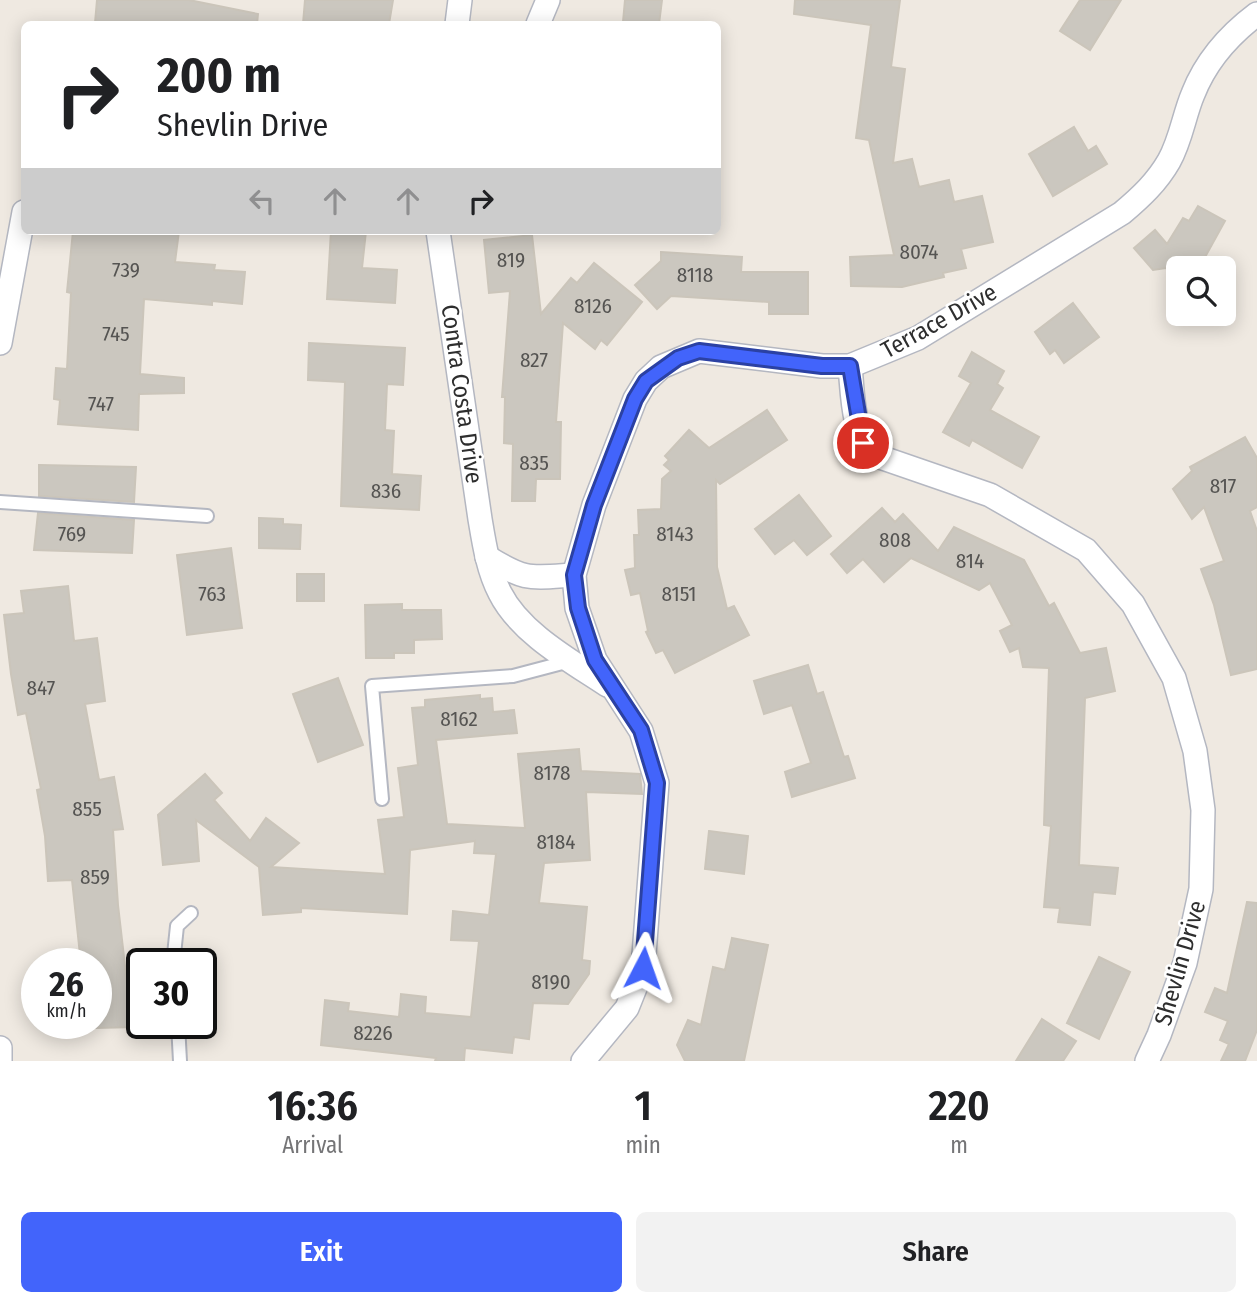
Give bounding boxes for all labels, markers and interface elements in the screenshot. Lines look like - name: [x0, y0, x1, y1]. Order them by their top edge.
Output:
- text: 200 m: [157, 46, 281, 105]
- icon: right: [42, 49, 133, 140]
- text: Shevlin Drive: [157, 106, 328, 144]
- icon: left: [243, 182, 281, 220]
- icon: ahead: [316, 182, 354, 220]
- icon: ahead: [389, 182, 427, 220]
- icon: right: [462, 182, 500, 220]
- house number: 8074: [899, 239, 939, 265]
- house number: 819: [497, 247, 525, 273]
- map controls: [1166, 256, 1236, 326]
- button: search: [1166, 256, 1236, 326]
- house number: 739: [112, 257, 140, 283]
- house number: 8118: [677, 262, 713, 288]
- street label: Terrace Drive: [876, 278, 1002, 364]
- house number: 8126: [574, 293, 612, 319]
- street label: Contra Costa Drive: [436, 303, 488, 485]
- house number: 745: [102, 321, 130, 347]
- house number: 827: [520, 347, 548, 373]
- house number: 747: [88, 391, 114, 417]
- pin: [833, 413, 893, 473]
- icon: arrive: [844, 424, 882, 462]
- house number: 835: [519, 450, 549, 476]
- house number: 817: [1210, 473, 1236, 499]
- house number: 836: [371, 478, 401, 504]
- house number: 769: [58, 521, 86, 547]
- house number: 8143: [656, 521, 694, 547]
- house number: 808: [879, 527, 911, 553]
- house number: 814: [956, 548, 984, 574]
- house number: 763: [198, 581, 226, 607]
- house number: 8151: [662, 581, 696, 607]
- house number: 847: [27, 675, 55, 701]
- house number: 8162: [440, 706, 478, 732]
- house number: 8178: [534, 760, 570, 786]
- house number: 855: [72, 796, 102, 822]
- house number: 8184: [537, 829, 575, 855]
- house number: 859: [80, 864, 110, 890]
- street label: Shevlin Drive: [1149, 897, 1211, 1029]
- position arrow: [606, 931, 680, 1005]
- speed limit sign: 30: [126, 948, 217, 1039]
- text: 26: [49, 963, 84, 1005]
- house number: 8190: [531, 969, 571, 995]
- text: km/h: [46, 1000, 87, 1022]
- house number: 8226: [353, 1020, 393, 1046]
- text: 16:36: [267, 1081, 358, 1131]
- text: 1: [634, 1081, 652, 1131]
- text: 220: [928, 1081, 990, 1131]
- text: Arrival: [282, 1131, 343, 1159]
- text: min: [625, 1131, 661, 1159]
- text: m: [950, 1131, 968, 1159]
- button: Exit: [21, 1212, 622, 1292]
- button: Share: [636, 1212, 1236, 1292]

